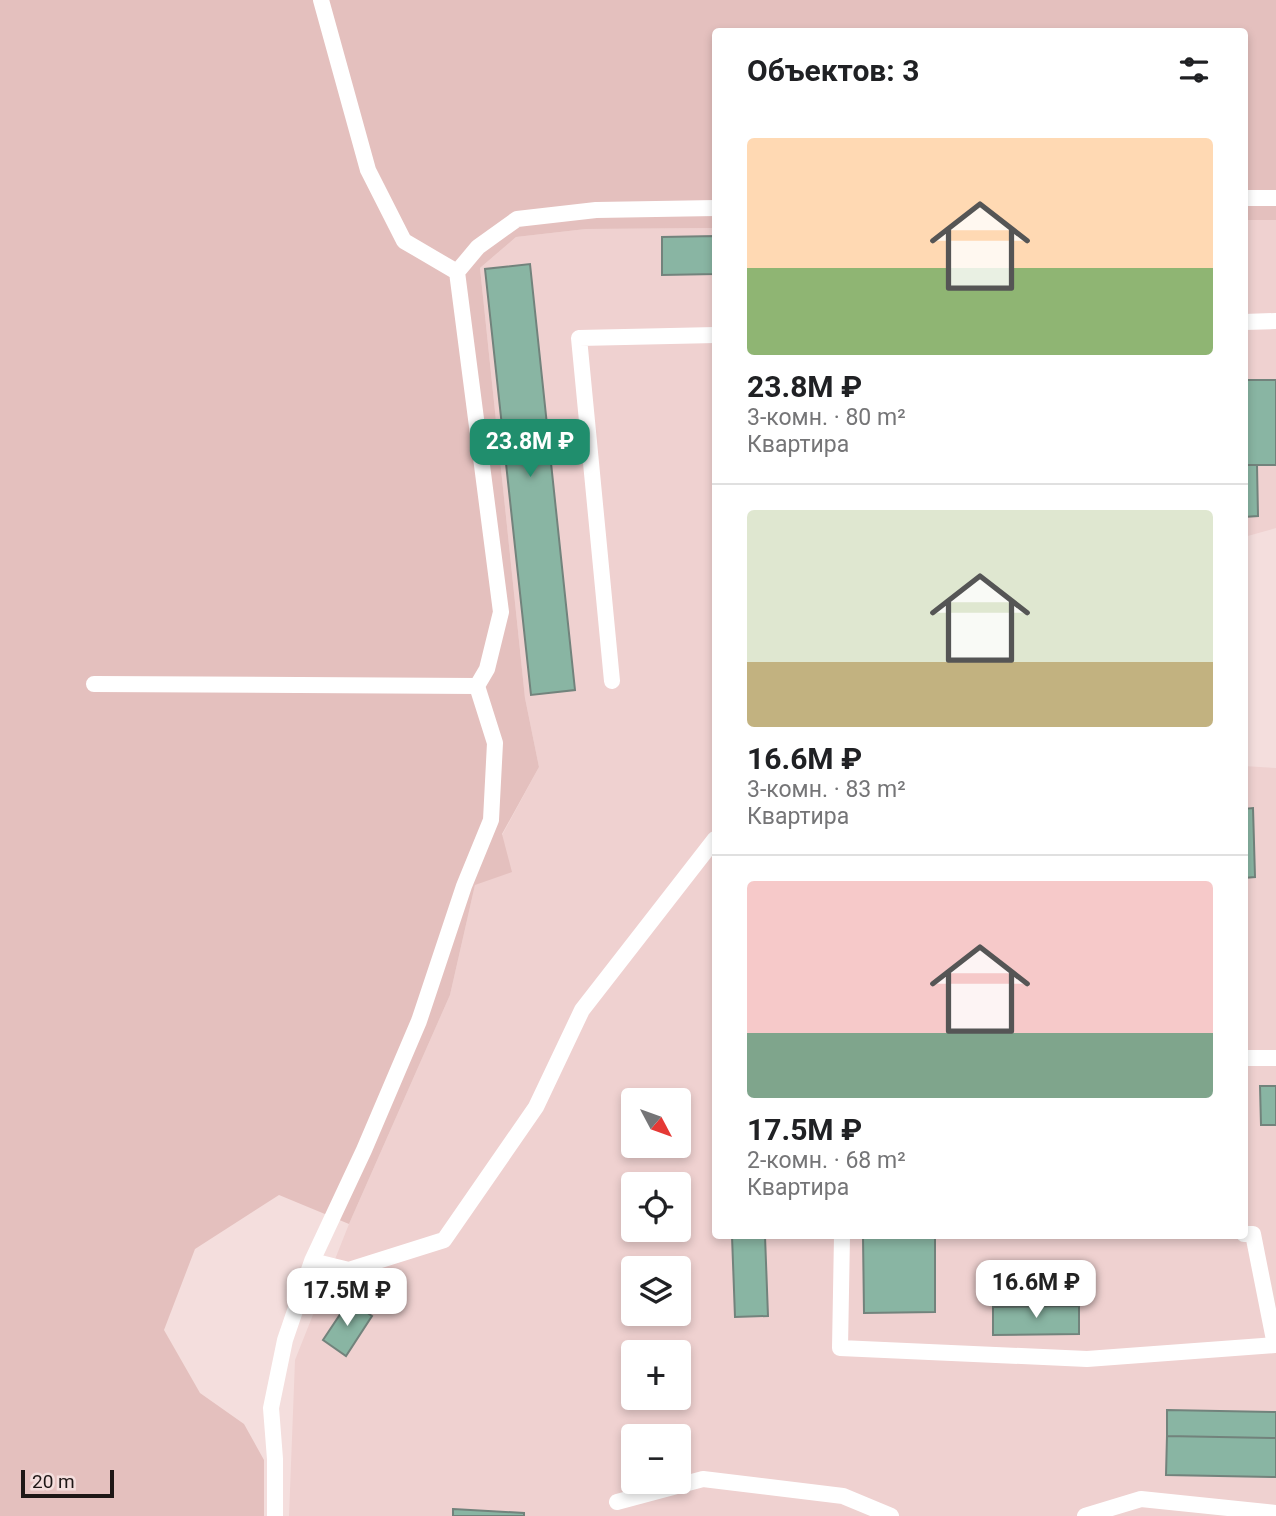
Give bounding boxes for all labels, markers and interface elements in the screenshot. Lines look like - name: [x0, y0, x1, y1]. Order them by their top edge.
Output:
- icon: filters: [1175, 51, 1213, 89]
- text: Объектов: 3: [747, 53, 919, 88]
- icon: home: [917, 183, 1043, 309]
- text: 23.8M ₽: [747, 369, 862, 404]
- text: 3-комн. · 80 m²: [747, 404, 906, 431]
- pin: 23.8M ₽: [465, 420, 595, 479]
- text: 23.8M ₽: [486, 428, 574, 455]
- text: Квартира: [747, 431, 849, 458]
- icon: home: [917, 555, 1043, 681]
- text: 16.6M ₽: [747, 741, 862, 776]
- text: 3-комн. · 83 m²: [747, 776, 906, 803]
- text: Квартира: [747, 803, 849, 830]
- icon: home: [917, 926, 1043, 1052]
- north arrow: [621, 1088, 691, 1158]
- map controls: [621, 1088, 691, 1494]
- text: 17.5M ₽: [747, 1112, 862, 1147]
- text: 2-комн. · 68 m²: [747, 1147, 906, 1174]
- button: locate: [621, 1172, 691, 1242]
- text: Квартира: [747, 1174, 849, 1201]
- button: layers: [621, 1256, 691, 1326]
- pin: 16.6M ₽: [971, 1260, 1101, 1320]
- pin: 17.5M ₽: [282, 1268, 412, 1328]
- text: 16.6M ₽: [992, 1269, 1080, 1296]
- text: 17.5M ₽: [303, 1277, 391, 1304]
- button: +: [621, 1340, 691, 1410]
- button: −: [621, 1424, 691, 1494]
- scale bar: [21, 1467, 114, 1499]
- text: 20 m: [32, 1470, 75, 1493]

